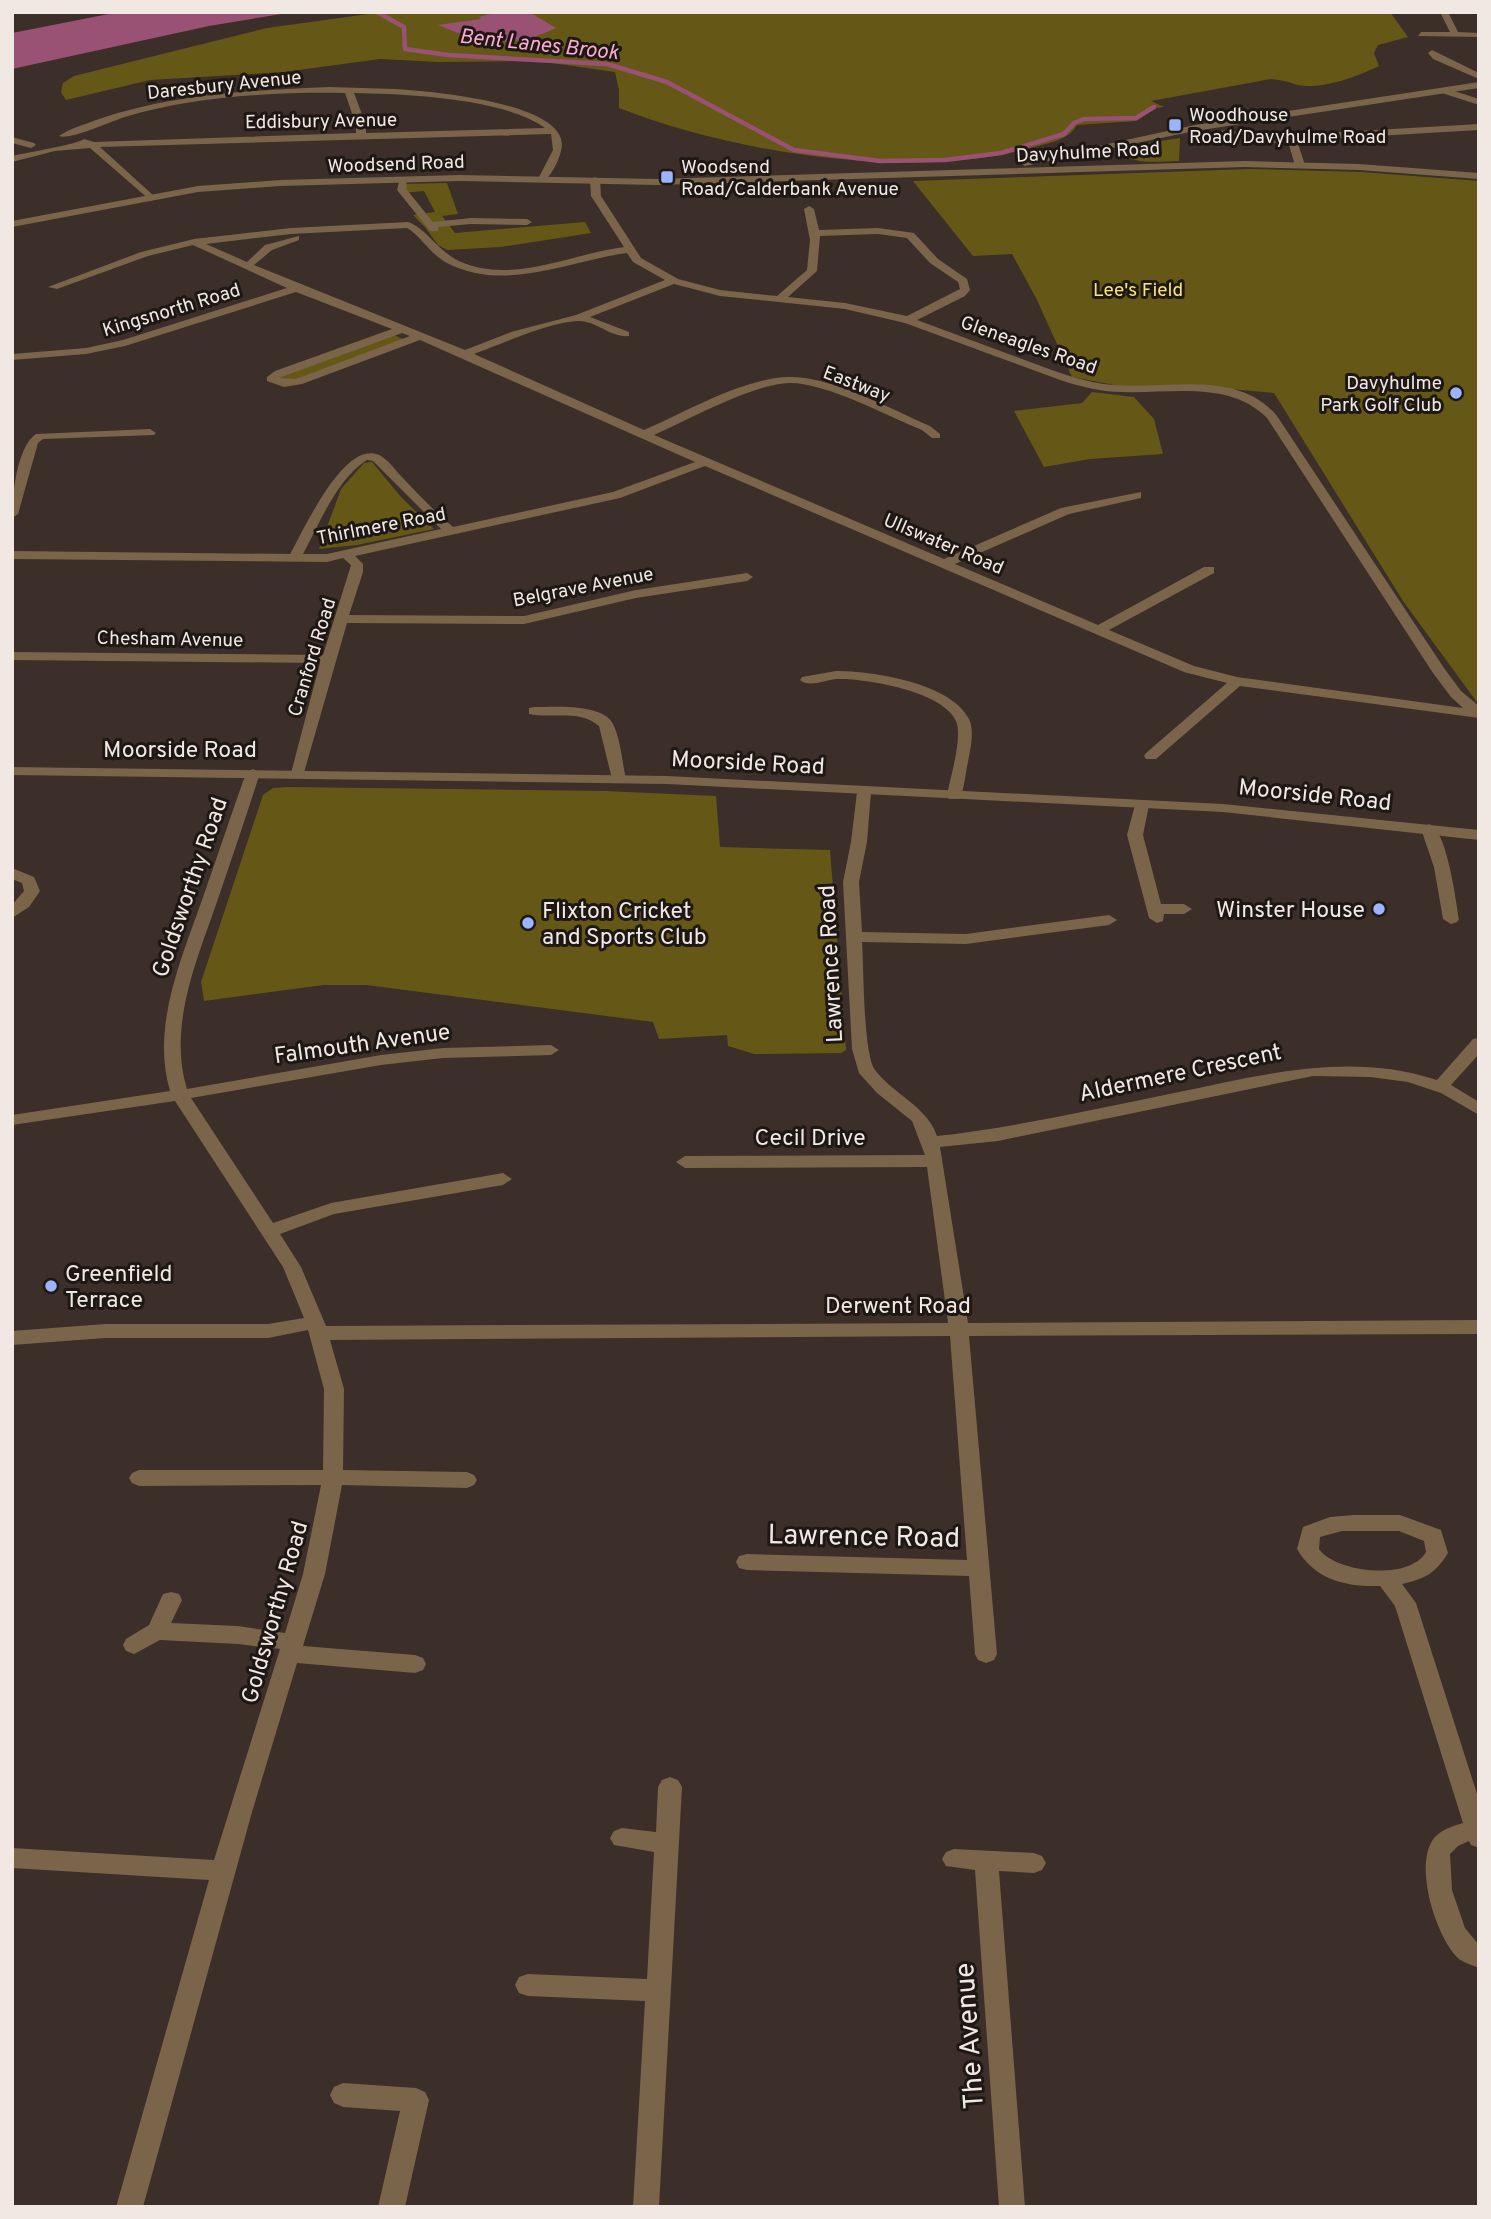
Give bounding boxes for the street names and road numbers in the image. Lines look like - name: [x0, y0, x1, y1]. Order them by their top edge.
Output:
- street label: Daresbury Avenue: [146, 66, 303, 106]
- street label: Eddisbury Avenue: [245, 109, 397, 135]
- street label: Davyhulme Road: [1015, 137, 1161, 169]
- street label: Woodsend Road: [327, 151, 465, 179]
- street label: Kingsnorth Road: [100, 279, 244, 343]
- street label: Gleneagles Road: [957, 311, 1100, 381]
- street label: Eastway: [819, 361, 893, 409]
- street label: Thirlmere Road: [315, 503, 448, 551]
- street label: Ullswater Road: [880, 509, 1007, 581]
- street label: Belgrave Avenue: [511, 563, 656, 613]
- street label: Cranford Road: [284, 595, 342, 720]
- street label: Chesham Avenue: [96, 627, 243, 653]
- street label: Moorside Road: [103, 737, 257, 766]
- street label: Moorside Road: [670, 746, 825, 783]
- street label: Moorside Road: [1237, 774, 1393, 819]
- street label: Goldsworthy Road: [147, 794, 236, 982]
- street label: Lawrence Road: [814, 884, 851, 1044]
- street label: Falmouth Avenue: [273, 1019, 452, 1072]
- street label: Aldermere Crescent: [1077, 1039, 1284, 1110]
- street label: Cecil Drive: [754, 1125, 866, 1154]
- street label: Derwent Road: [825, 1293, 971, 1322]
- street label: Goldsworthy Road: [237, 1518, 316, 1707]
- street label: Lawrence Road: [767, 1518, 961, 1558]
- street label: The Avenue: [948, 1961, 994, 2110]

